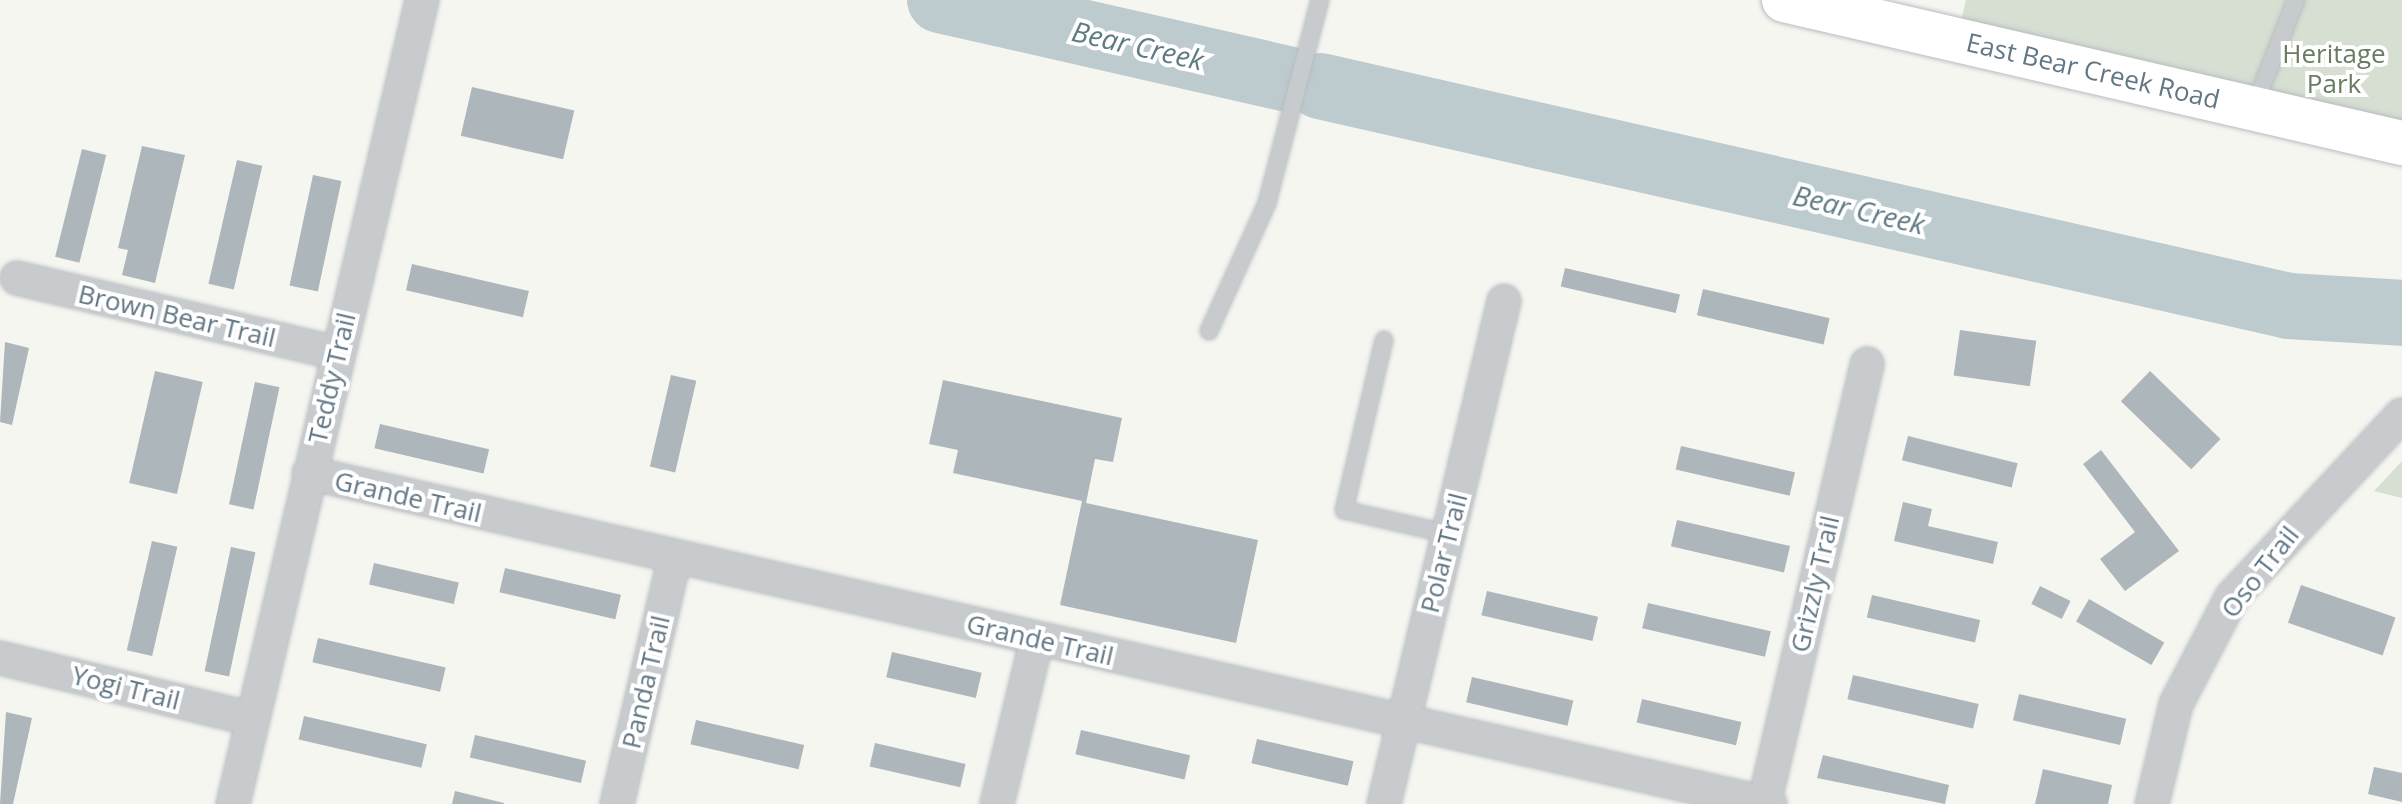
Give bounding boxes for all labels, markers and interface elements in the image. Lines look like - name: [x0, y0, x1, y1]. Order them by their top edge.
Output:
- water label: Bear Creek: [1069, 14, 1207, 76]
- street label: East Bear Creek Road: [1963, 27, 2223, 115]
- park label: Heritage Park: [2282, 38, 2386, 100]
- water label: Bear Creek: [1790, 178, 1928, 240]
- street label: Brown Bear Trail: [75, 278, 279, 354]
- street label: Teddy Trail: [302, 310, 362, 446]
- street label: Grande Trail: [332, 465, 484, 529]
- street label: Polar Trail: [1414, 490, 1474, 616]
- street label: Grizzly Trail: [1784, 513, 1846, 655]
- street label: Oso Trail: [2215, 520, 2305, 624]
- street label: Grande Trail: [964, 608, 1116, 672]
- street label: Panda Trail: [616, 612, 676, 752]
- street label: Yogi Trail: [69, 660, 183, 716]

